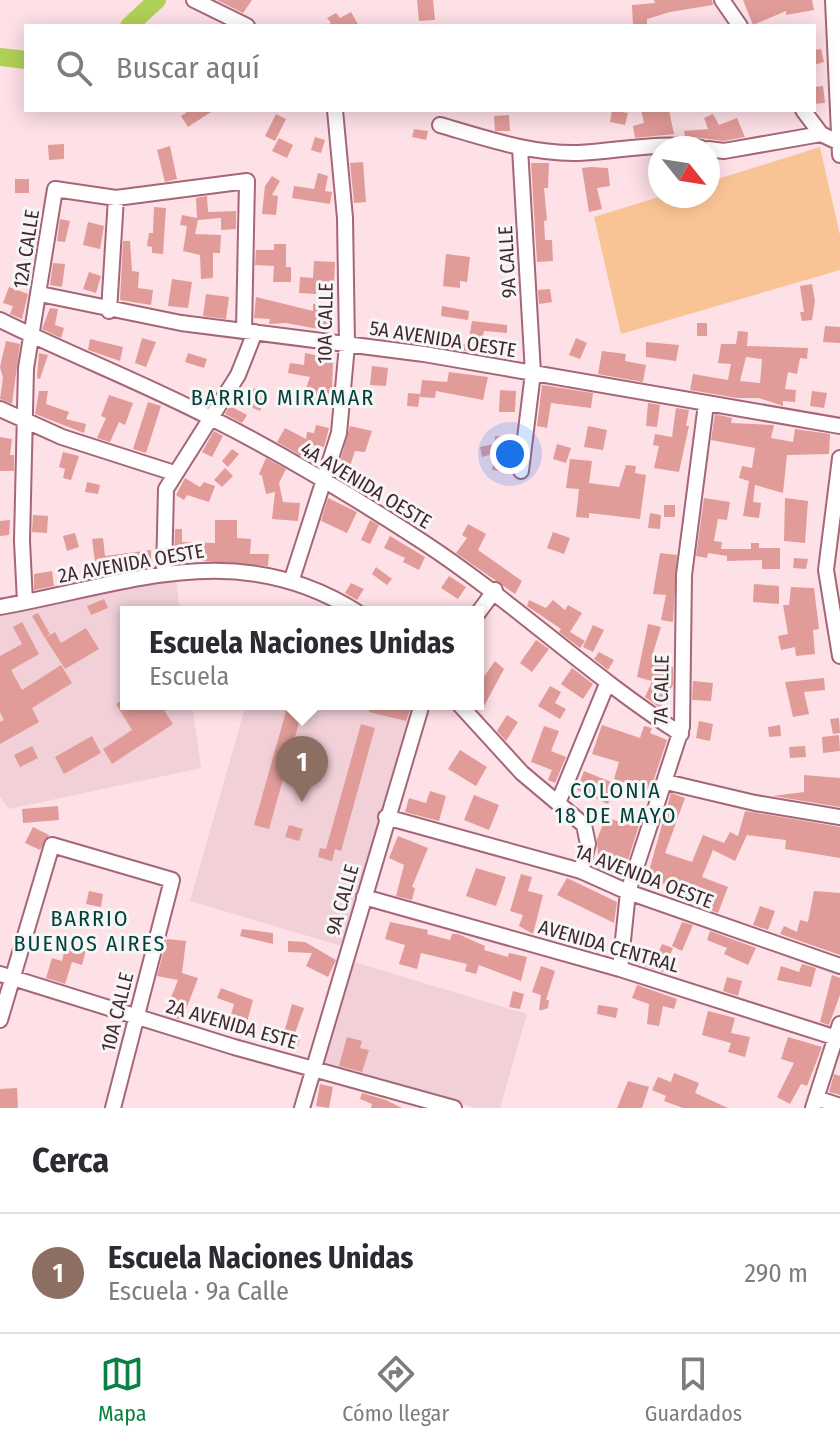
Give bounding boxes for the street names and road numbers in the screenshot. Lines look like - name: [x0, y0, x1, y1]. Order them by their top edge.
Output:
- street label: 12A CALLE: [8, 208, 44, 290]
- street label: 9A CALLE: [493, 225, 521, 299]
- street label: 10A CALLE: [312, 282, 338, 364]
- street label: 5A AVENIDA OESTE: [368, 316, 518, 362]
- street label: 4A AVENIDA OESTE: [296, 436, 436, 534]
- street label: 2A AVENIDA OESTE: [56, 538, 206, 588]
- street label: 7A CALLE: [648, 655, 674, 725]
- street label: 1A AVENIDA OESTE: [571, 839, 717, 913]
- street label: 9A CALLE: [320, 862, 364, 938]
- street label: AVENIDA CENTRAL: [536, 914, 682, 978]
- street label: 10A CALLE: [96, 970, 138, 1054]
- street label: 2A AVENIDA ESTE: [164, 994, 300, 1054]

